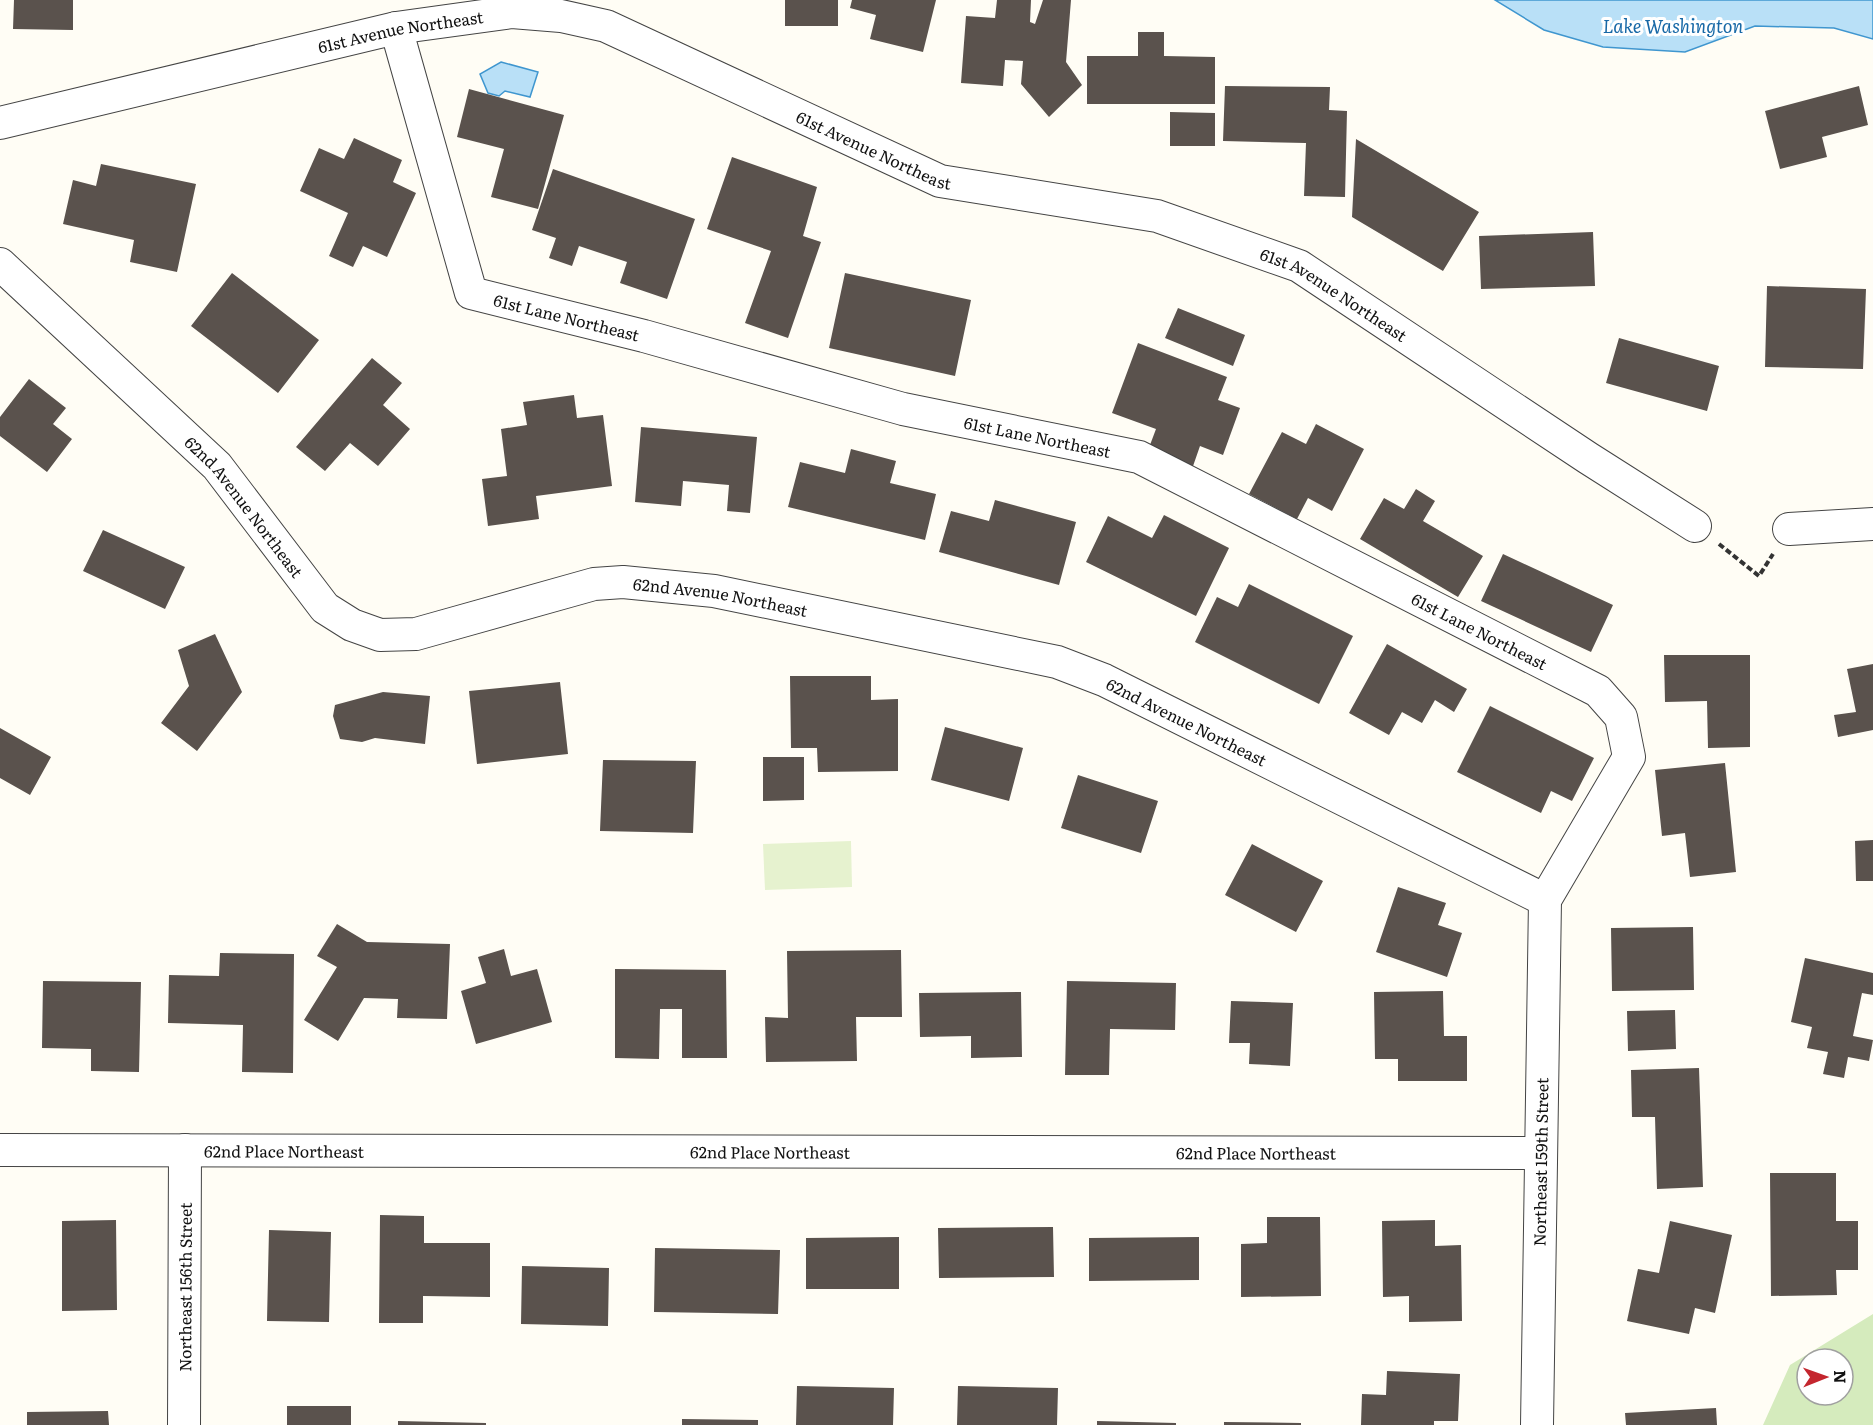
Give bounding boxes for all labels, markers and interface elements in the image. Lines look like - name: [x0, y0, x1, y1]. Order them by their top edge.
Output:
- street label: 61st Avenue Northeast: [315, 4, 485, 58]
- water label: Lake Washington: [1603, 12, 1743, 39]
- street label: 61st Avenue Northeast: [793, 104, 953, 195]
- street label: 61st Avenue Northeast: [1257, 241, 1413, 347]
- street label: 61st Lane Northeast: [491, 287, 642, 347]
- street label: 61st Lane Northeast: [962, 410, 1114, 463]
- street label: 62nd Avenue Northeast: [180, 430, 310, 582]
- street label: 62nd Avenue Northeast: [632, 571, 810, 622]
- street label: 61st Lane Northeast: [1408, 586, 1552, 675]
- street label: 62nd Avenue Northeast: [1103, 671, 1271, 772]
- street label: Northeast 159th Street: [1527, 1077, 1553, 1247]
- street label: 62nd Place Northeast: [204, 1138, 364, 1163]
- street label: 62nd Place Northeast: [690, 1139, 850, 1164]
- street label: 62nd Place Northeast: [1176, 1140, 1336, 1165]
- street label: Northeast 156th Street: [172, 1202, 197, 1372]
- north arrow: [1795, 1347, 1855, 1407]
- text: N: [1829, 1370, 1853, 1384]

